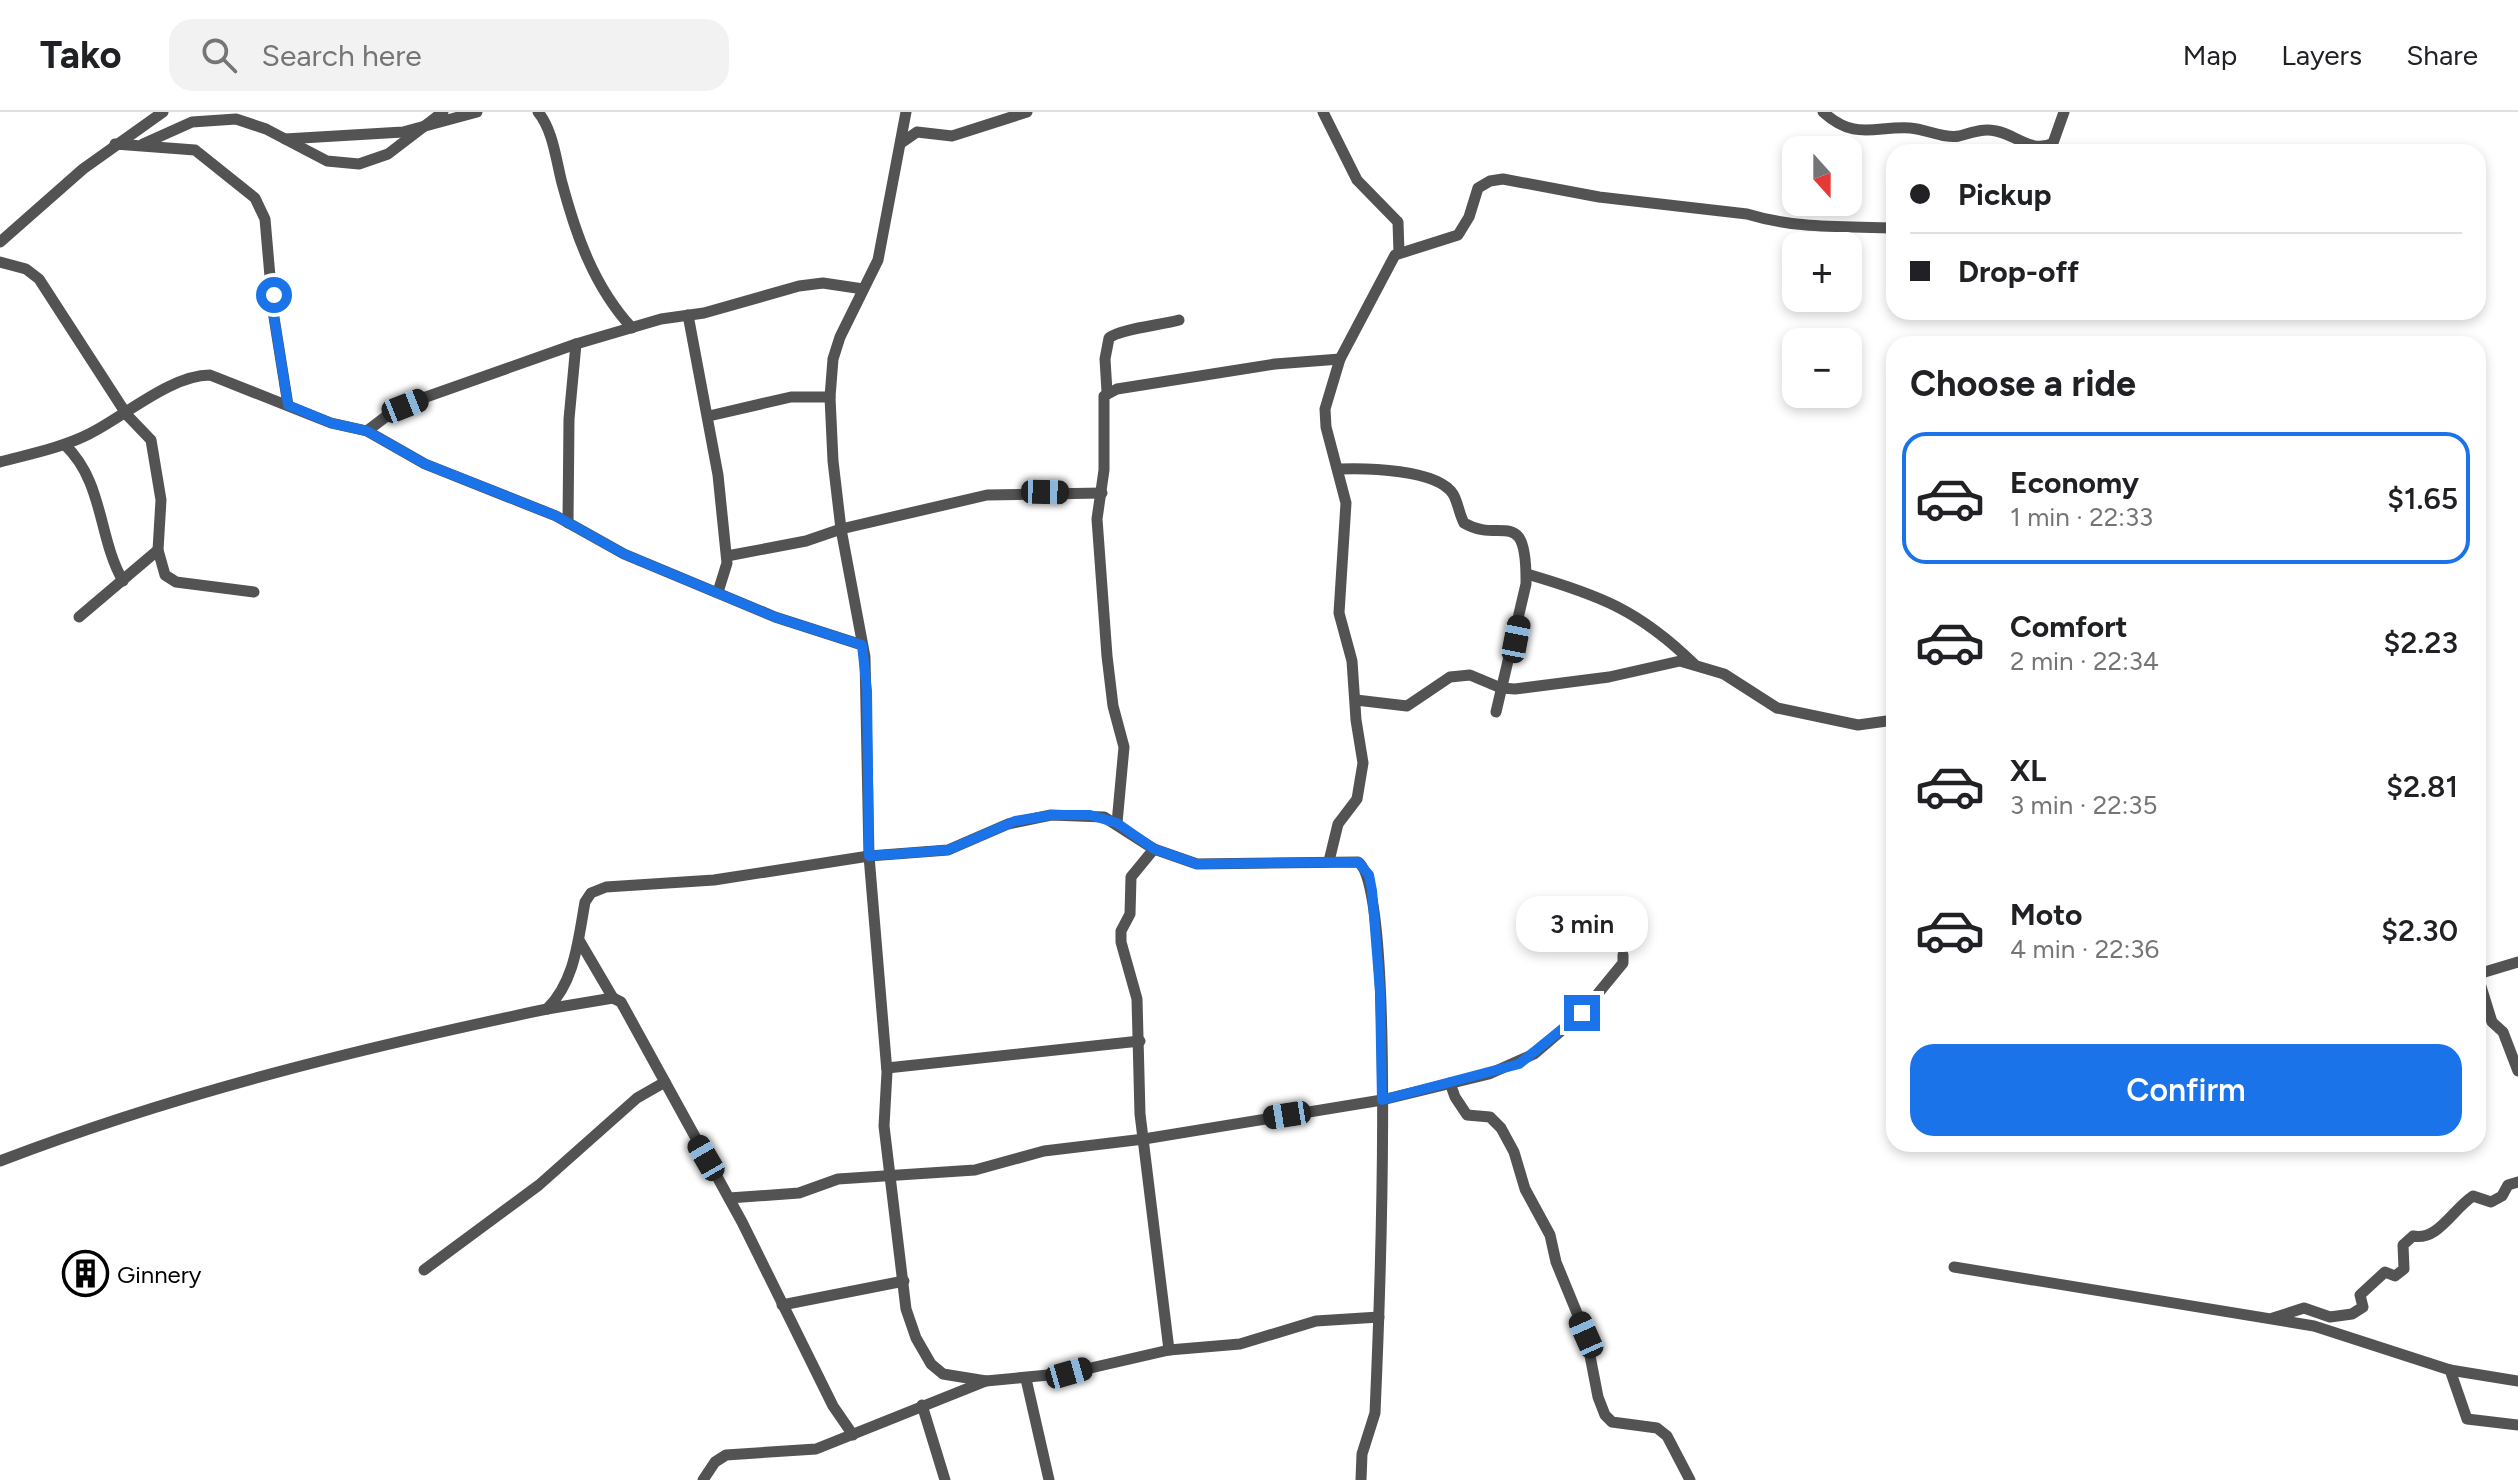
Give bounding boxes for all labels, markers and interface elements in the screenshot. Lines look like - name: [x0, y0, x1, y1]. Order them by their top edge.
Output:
- search box: [169, 19, 729, 91]
- text: Tako: [40, 32, 121, 78]
- icon: search: [197, 33, 241, 77]
- text: Search here: [261, 37, 422, 74]
- text: Map: [2183, 38, 2237, 72]
- text: Layers: [2281, 38, 2362, 72]
- text: Share: [2406, 38, 2478, 72]
- north arrow: [1782, 136, 1862, 216]
- map controls: [1782, 136, 1862, 408]
- text: Pickup: [1958, 176, 2052, 213]
- button: +: [1782, 232, 1862, 312]
- text: Drop-off: [1958, 253, 2079, 290]
- route start: [256, 277, 292, 313]
- button: −: [1782, 328, 1862, 408]
- text: Choose a ride: [1910, 362, 2136, 405]
- car: [378, 386, 432, 426]
- icon: car: [1914, 462, 1986, 534]
- text: Economy: [2010, 464, 2139, 501]
- car: [1021, 480, 1069, 504]
- text: $1.65: [2387, 480, 2458, 517]
- text: 1 min · 22:33: [2010, 501, 2153, 533]
- icon: car: [1914, 606, 1986, 678]
- text: Comfort: [2010, 608, 2128, 645]
- car: [1500, 613, 1532, 665]
- text: $2.23: [2384, 624, 2458, 661]
- text: 2 min · 22:34: [2010, 645, 2159, 677]
- icon: car: [1914, 750, 1986, 822]
- text: XL: [2010, 752, 2046, 789]
- text: $2.81: [2386, 768, 2458, 805]
- text: 3 min · 22:35: [2010, 789, 2157, 821]
- icon: car: [1914, 894, 1986, 966]
- text: Moto: [2010, 896, 2082, 933]
- callout: 3 min: [1516, 897, 1648, 953]
- text: 3 min: [1550, 908, 1614, 940]
- text: $2.30: [2381, 912, 2458, 949]
- text: 4 min · 22:36: [2010, 933, 2159, 965]
- route end: [1564, 995, 1600, 1031]
- button: Confirm: [1910, 1044, 2462, 1136]
- car: [1261, 1099, 1313, 1131]
- car: [684, 1131, 728, 1185]
- building icon: Ginnery: [62, 1250, 110, 1298]
- place label: Ginnery: [117, 1260, 202, 1289]
- car: [1565, 1308, 1607, 1362]
- car: [1043, 1355, 1095, 1391]

